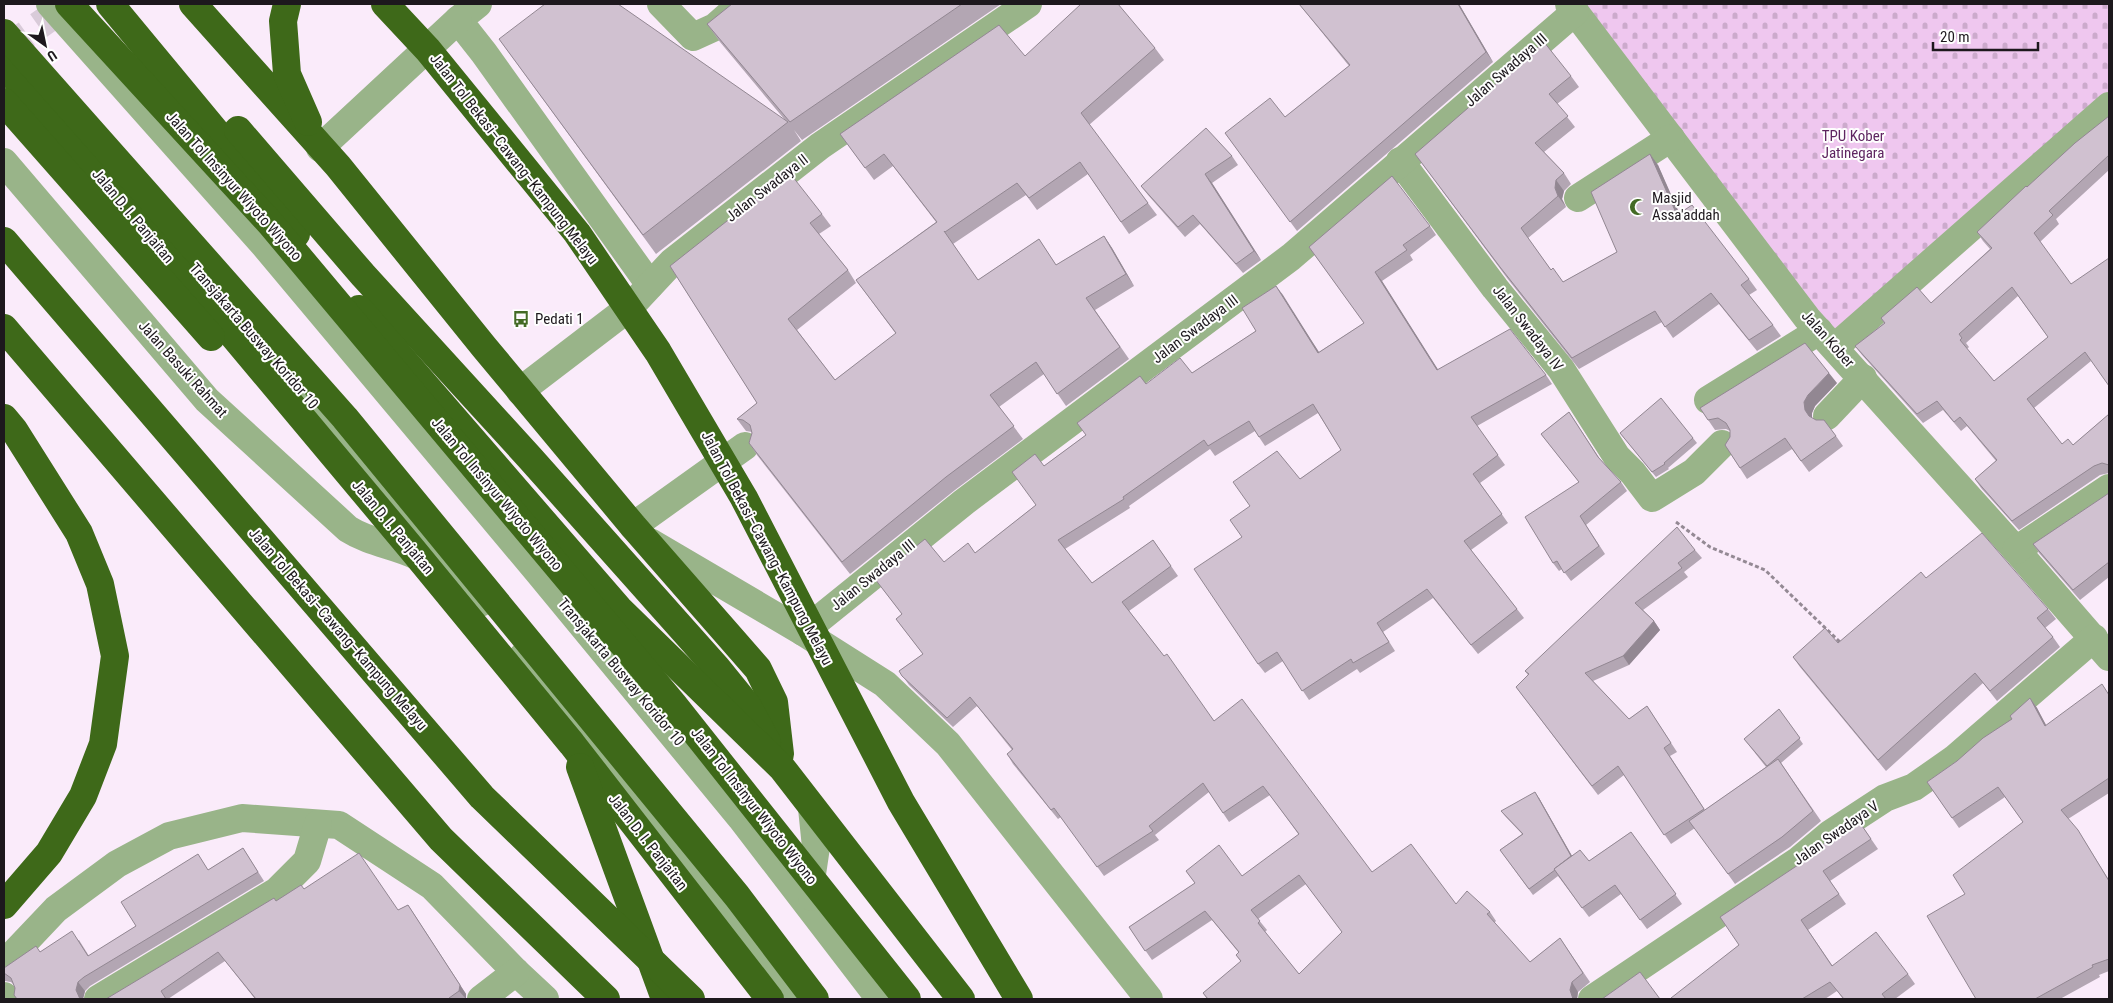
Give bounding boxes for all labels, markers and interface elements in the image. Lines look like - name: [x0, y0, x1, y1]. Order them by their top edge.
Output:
- north arrow: [20, 20, 70, 70]
- scale bar: [1933, 20, 2038, 52]
- text: 20 m: [1940, 28, 1970, 46]
- street label: Jalan Swadaya III: [1461, 29, 1551, 111]
- text: U: [44, 47, 60, 65]
- street label: Jalan Tol Bekasi–Cawang–Kampung Melayu: [426, 50, 602, 268]
- street label: Jalan Tol Insinyur Wiyoto Wiyono: [162, 108, 306, 264]
- park label: TPU Kober Jatinegara: [1822, 127, 1885, 162]
- street label: Jalan Swadaya II: [722, 150, 812, 226]
- street label: Jalan D. I. Panjaitan: [88, 165, 178, 267]
- place label: Masjid Assa'addah: [1652, 189, 1720, 224]
- mosque icon: Masjid Assa'addah: [1628, 197, 1648, 217]
- street label: Transjakarta Busway Koridor 10: [186, 259, 322, 413]
- street label: Jalan Swadaya IV: [1489, 282, 1567, 375]
- street label: Jalan Swadaya III: [1148, 291, 1242, 367]
- street label: Jalan Kober: [1798, 307, 1858, 371]
- bus stop icon: Pedati 1: [511, 309, 531, 329]
- place label: Pedati 1: [535, 310, 584, 328]
- street label: Jalan Basuki Rahmat: [135, 317, 231, 421]
- street label: Jalan Tol Insinyur Wiyoto Wiyono: [428, 414, 566, 574]
- street label: Jalan Tol Bekasi–Cawang–Kampung Melayu: [697, 428, 837, 668]
- street label: Jalan D. I. Panjaitan: [348, 476, 438, 578]
- street label: Jalan Tol Bekasi–Cawang–Kampung Melayu: [245, 524, 431, 734]
- street label: Jalan Swadaya III: [827, 536, 919, 614]
- street label: Transjakarta Busway Koridor 10: [554, 594, 688, 750]
- street label: Jalan Tol Insinyur Wiyoto Wiyono: [687, 724, 821, 888]
- street label: Jalan D. I. Panjaitan: [605, 790, 691, 894]
- street label: Jalan Swadaya V: [1790, 797, 1883, 869]

